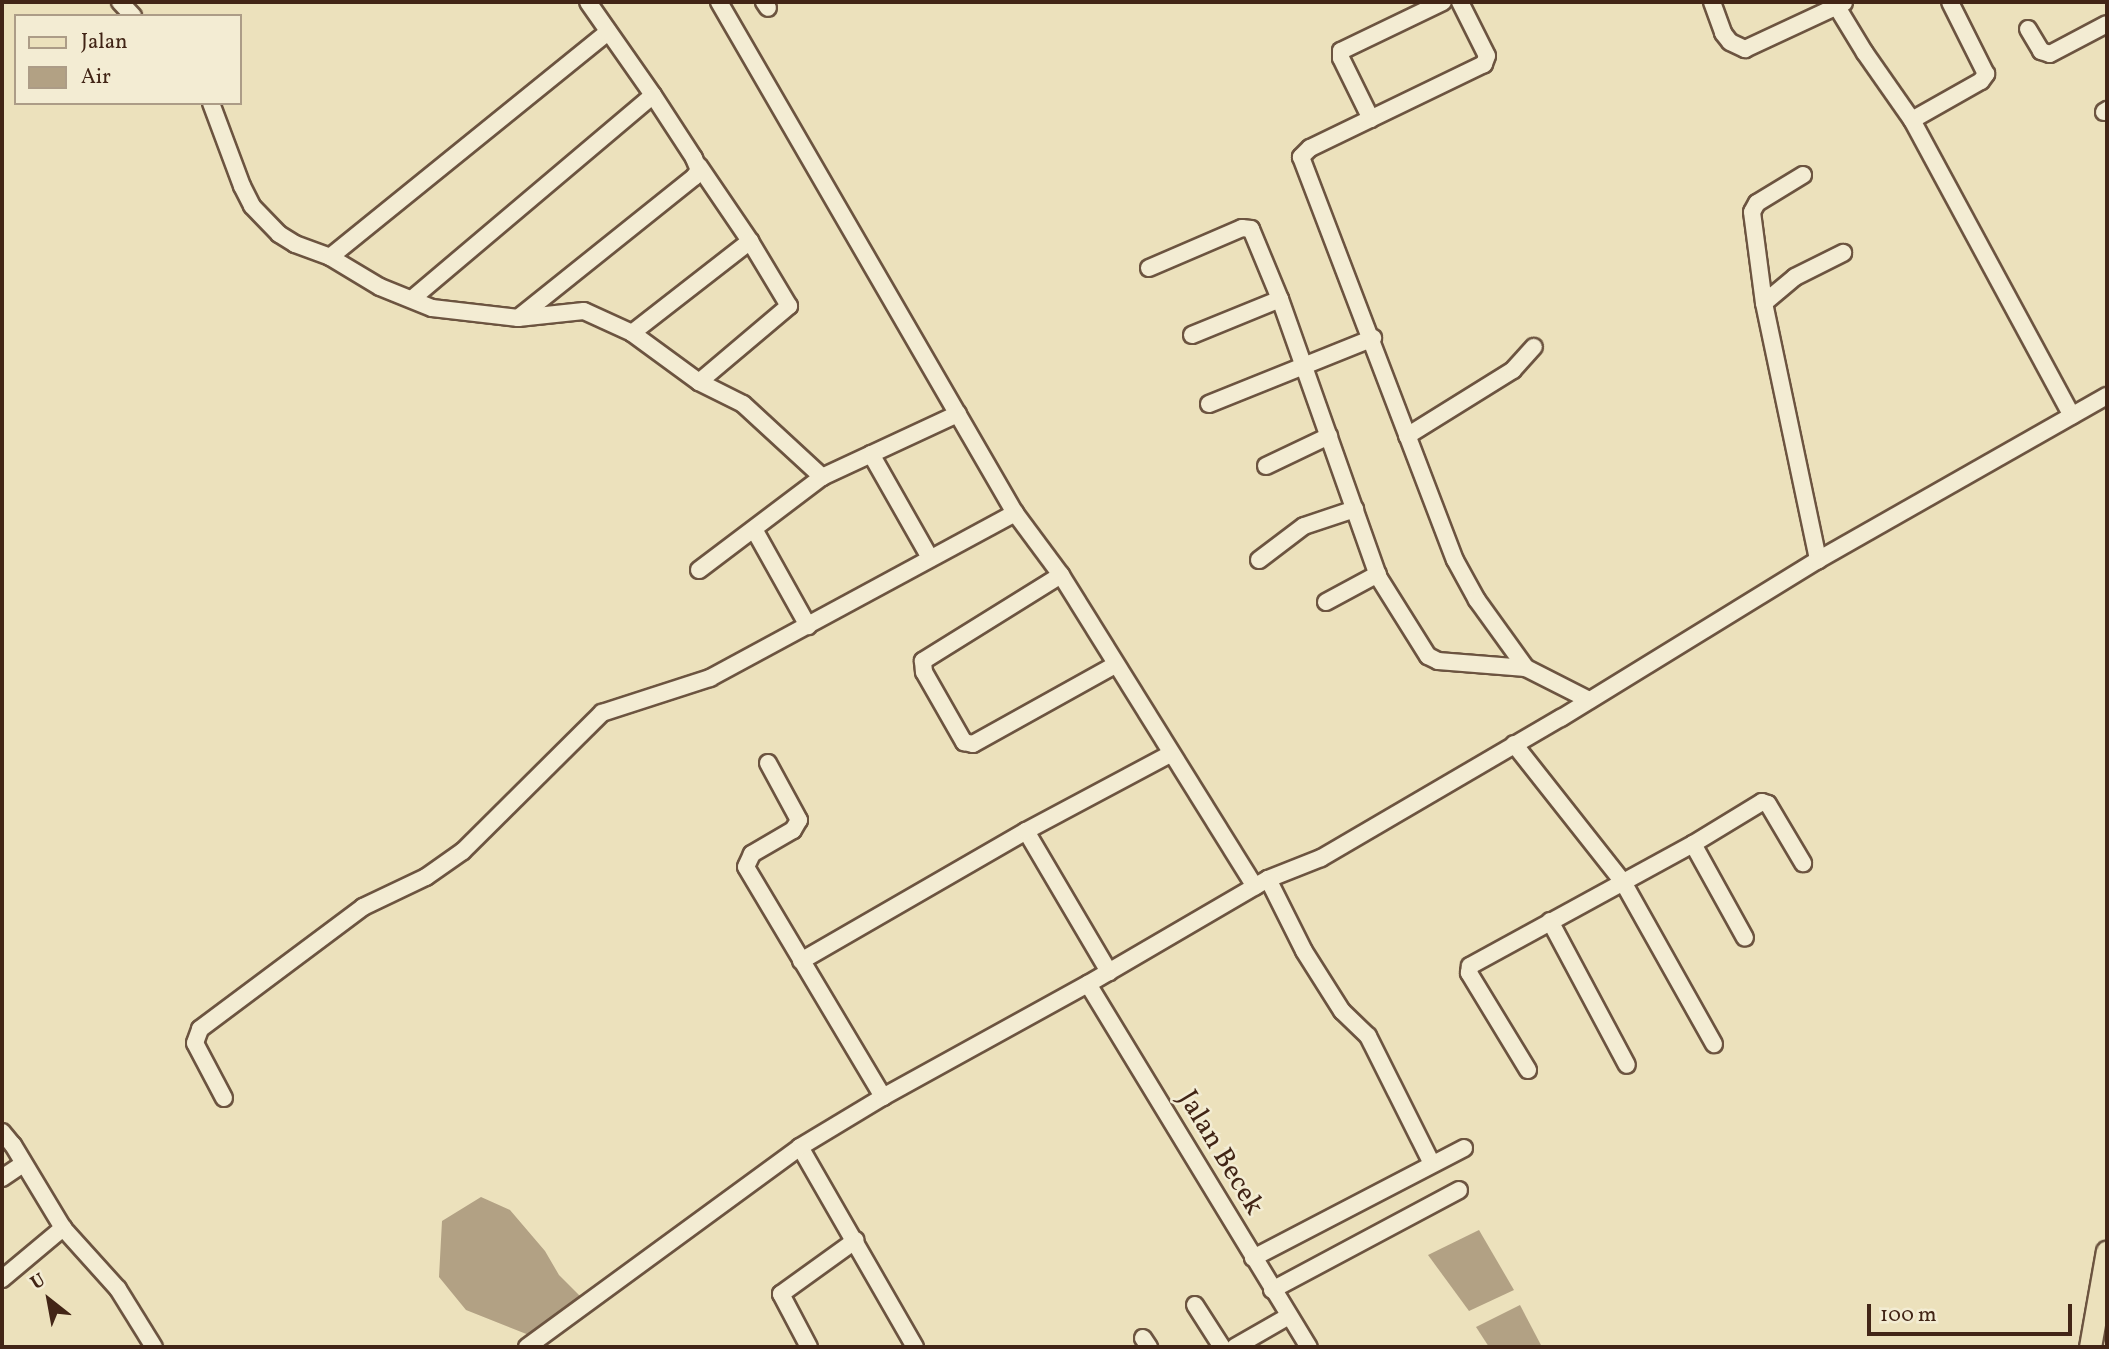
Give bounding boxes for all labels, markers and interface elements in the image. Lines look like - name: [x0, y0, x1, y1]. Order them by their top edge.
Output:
- legend: [14, 14, 242, 105]
- text: Jalan: [81, 28, 128, 57]
- text: Air: [81, 63, 111, 92]
- street label: Jalan Becek: [1170, 1085, 1270, 1221]
- north arrow: [14, 1265, 84, 1335]
- text: U: [26, 1268, 50, 1297]
- scale bar: [1871, 1290, 2076, 1334]
- text: 100 m: [1880, 1301, 1937, 1330]

